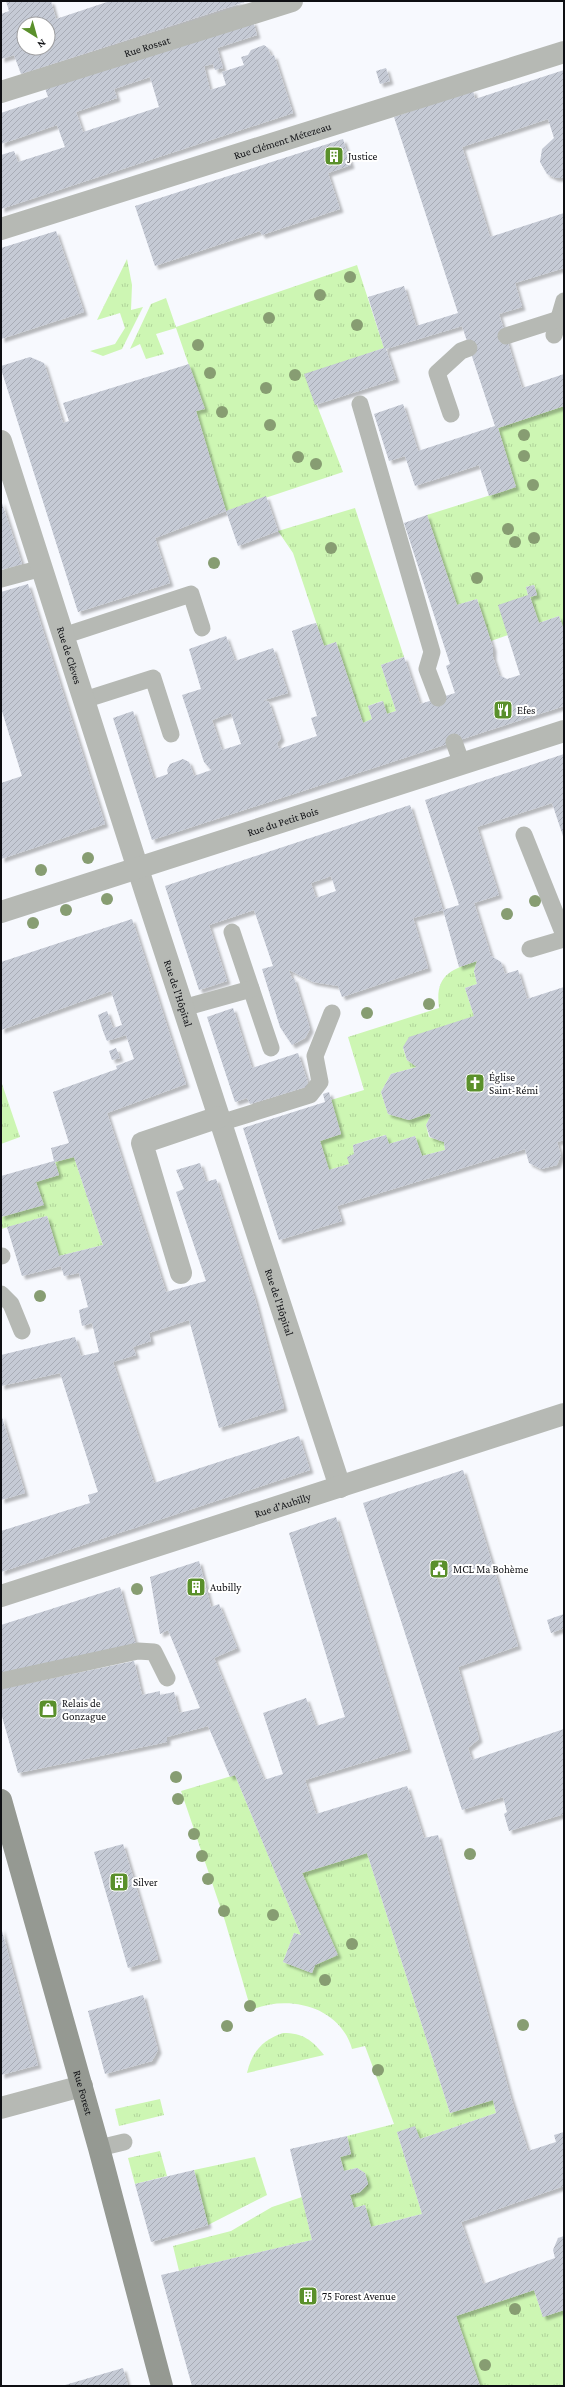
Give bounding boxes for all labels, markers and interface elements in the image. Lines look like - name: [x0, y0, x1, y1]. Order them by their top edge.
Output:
- north arrow: [16, 16, 56, 56]
- street label: Rue Rossat: [123, 33, 172, 59]
- text: N: [35, 37, 49, 51]
- street label: Rue Clément Métezeau: [232, 120, 333, 161]
- building icon: Justice: [323, 145, 345, 167]
- place label: Justice: [347, 150, 377, 163]
- street label: Rue de Clèves: [55, 625, 84, 686]
- restaurant icon: Efes: [492, 699, 514, 721]
- place label: Efes: [517, 704, 535, 716]
- street label: Rue du Petit Bois: [246, 804, 320, 838]
- street label: Rue de l'Hôpital: [162, 958, 195, 1028]
- place label: Église Saint-Rémi: [489, 1071, 538, 1096]
- church icon: Église Saint-Rémi: [464, 1072, 486, 1094]
- street label: Rue de l'Hôpital: [263, 1267, 296, 1337]
- street label: Rue d'Aubilly: [253, 1490, 313, 1520]
- public building icon: MCL Ma Bohème: [428, 1558, 450, 1580]
- place label: MCL Ma Bohème: [453, 1563, 529, 1575]
- building icon: Aubilly: [185, 1576, 207, 1598]
- place label: Aubilly: [210, 1581, 242, 1594]
- place label: Relais de Gonzague: [62, 1697, 106, 1723]
- shop icon: Relais de Gonzague: [37, 1698, 59, 1720]
- building icon: Silver: [108, 1871, 130, 1893]
- place label: Silver: [133, 1876, 158, 1888]
- street label: Rue Forest: [71, 2069, 95, 2117]
- building icon: 75 Forest Avenue: [297, 2285, 319, 2307]
- place label: 75 Forest Avenue: [322, 2290, 396, 2302]

